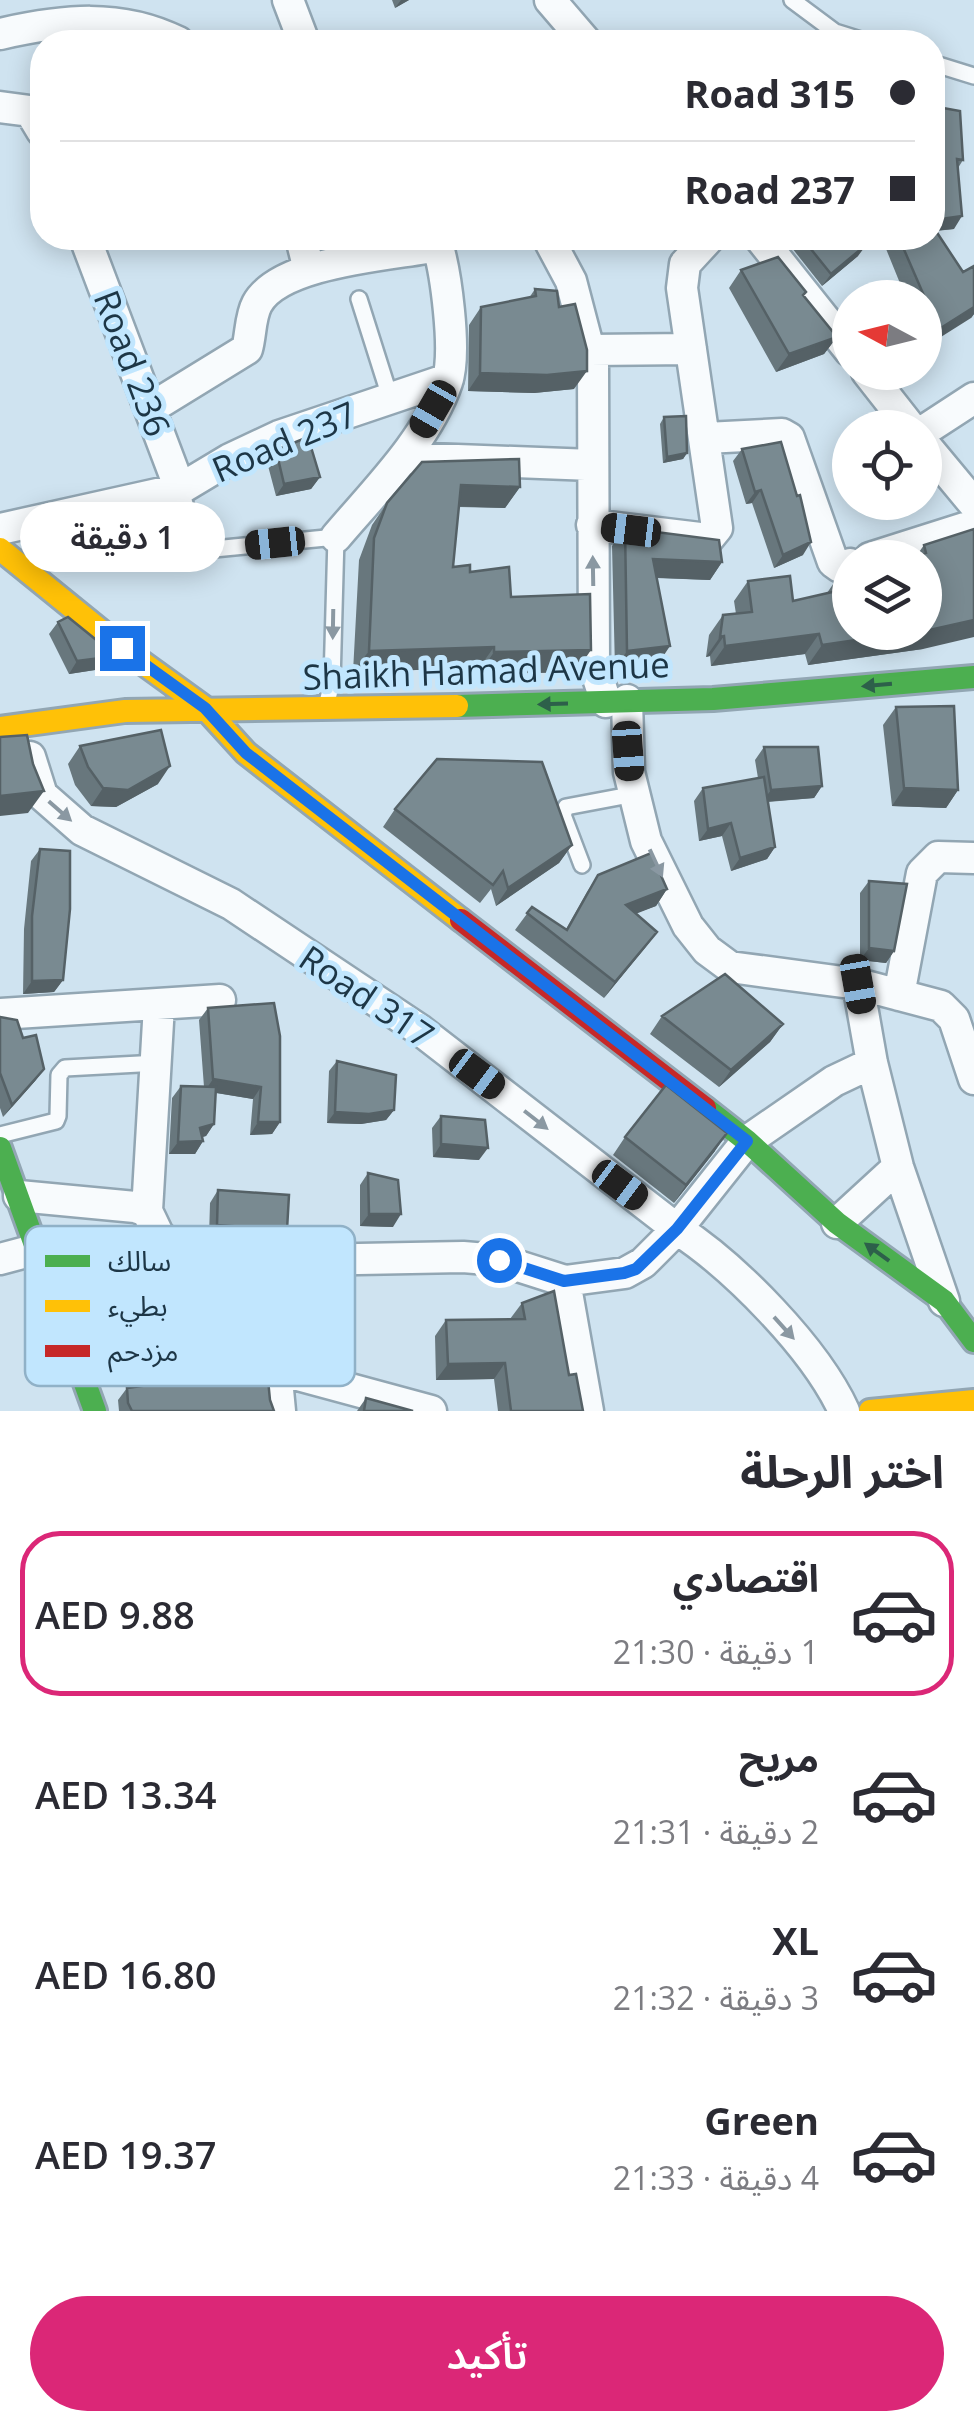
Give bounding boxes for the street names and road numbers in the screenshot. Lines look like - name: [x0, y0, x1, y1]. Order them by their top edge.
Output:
- street label: Road 236: [84, 283, 182, 443]
- street label: Road 237: [205, 390, 363, 492]
- street label: Shaikh Hamad Avenue: [302, 640, 670, 700]
- street label: Road 317: [291, 934, 443, 1058]

